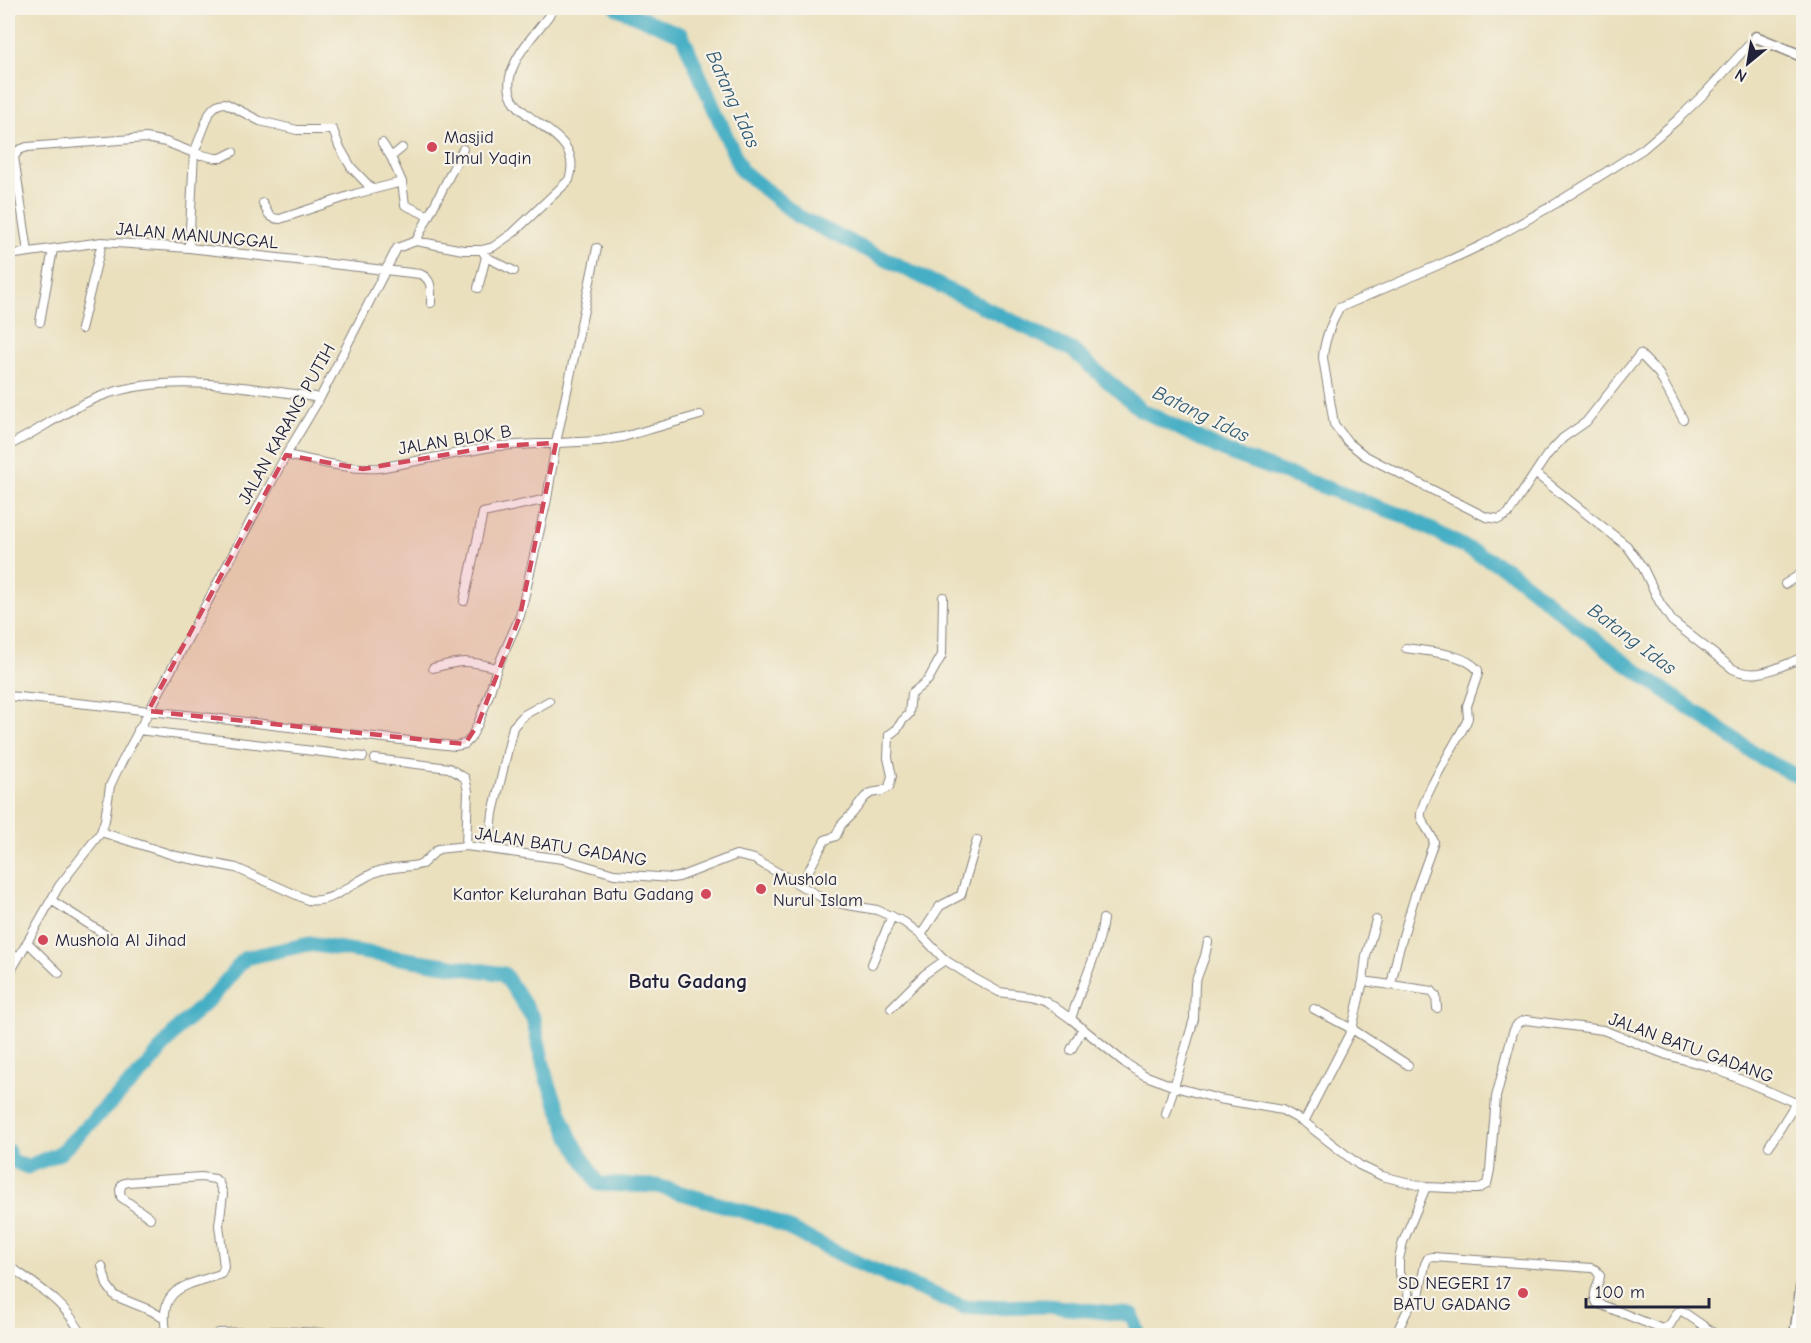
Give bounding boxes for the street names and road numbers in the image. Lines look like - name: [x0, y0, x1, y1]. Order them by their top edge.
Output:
- street label: JALAN MANUNGGAL: [115, 218, 279, 254]
- street label: JALAN KARANG PUTIH: [234, 340, 340, 508]
- street label: JALAN BLOK B: [397, 421, 513, 459]
- street label: JALAN BATU GADANG: [473, 823, 649, 871]
- street label: JALAN BATU GADANG: [1606, 1008, 1776, 1088]

